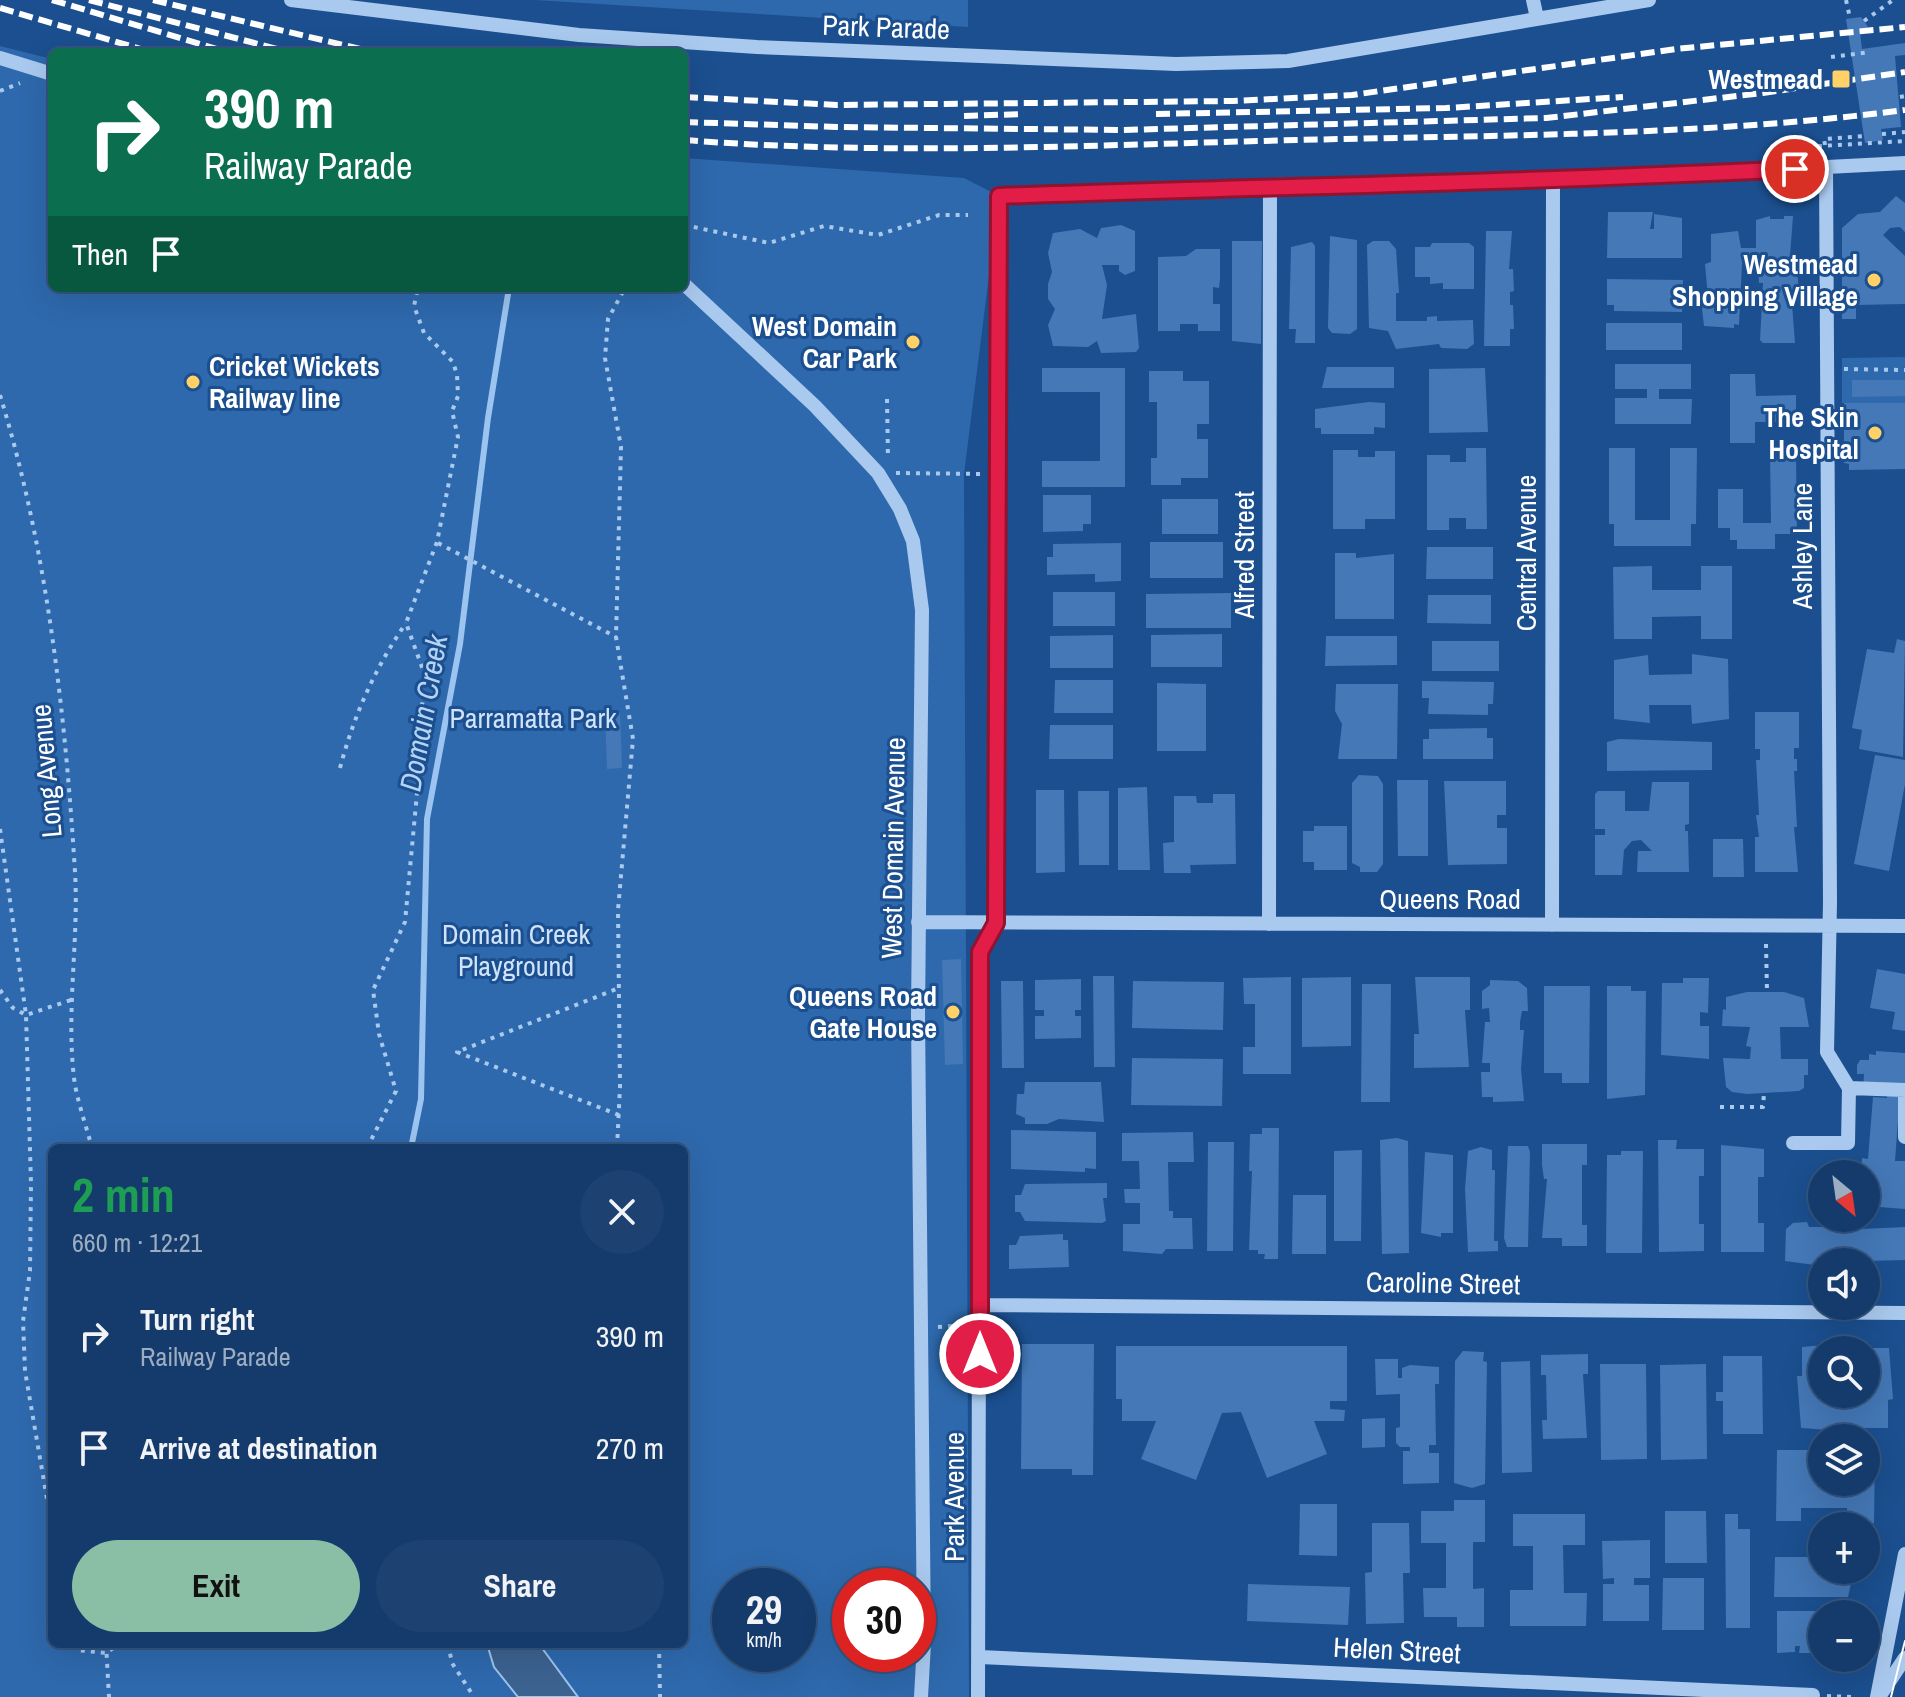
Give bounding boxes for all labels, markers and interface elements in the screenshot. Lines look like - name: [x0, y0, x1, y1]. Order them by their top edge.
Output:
- street label: Park Parade: [822, 6, 950, 48]
- place label: Westmead: [1709, 60, 1823, 98]
- marker: Westmead: [1830, 68, 1852, 90]
- text: 390 m: [204, 70, 334, 145]
- icon: right: [72, 80, 176, 184]
- pin: [1761, 135, 1829, 203]
- text: Railway Parade: [204, 142, 412, 190]
- icon: arrive: [1773, 147, 1817, 191]
- icon: arrive: [144, 232, 188, 276]
- text: Then: [72, 234, 128, 274]
- place label: Westmead Shopping Village: [1672, 245, 1858, 315]
- marker: Westmead Shopping Village: [1865, 271, 1883, 289]
- place label: West Domain Car Park: [752, 307, 897, 377]
- marker: West Domain Car Park: [904, 333, 922, 351]
- place label: Cricket Wickets Railway line: [209, 347, 380, 417]
- marker: Cricket Wickets Railway line: [184, 373, 202, 391]
- place label: The Skin Hospital: [1763, 398, 1859, 468]
- marker: The Skin Hospital: [1866, 424, 1884, 442]
- street label: Central Avenue: [1507, 475, 1545, 631]
- street label: Ashley Lane: [1783, 483, 1821, 610]
- street label: Alfred Street: [1225, 491, 1263, 620]
- water label: Domain Creek: [390, 630, 457, 794]
- park label: Parramatta Park: [449, 699, 617, 737]
- street label: Long Avenue: [21, 703, 71, 839]
- street label: West Domain Avenue: [872, 737, 914, 959]
- street label: Queens Road: [1379, 880, 1521, 918]
- park label: Domain Creek Playground: [442, 915, 591, 985]
- place label: Queens Road Gate House: [789, 977, 937, 1047]
- marker: Queens Road Gate House: [944, 1003, 962, 1021]
- north arrow: [1808, 1160, 1880, 1232]
- map controls: [1808, 1160, 1880, 1672]
- text: 2 min: [72, 1162, 175, 1227]
- button: close: [580, 1170, 664, 1254]
- text: 660 m · 12:21: [72, 1225, 202, 1260]
- button: sound: [1808, 1248, 1880, 1320]
- street label: Caroline Street: [1365, 1263, 1521, 1303]
- text: Turn right: [140, 1299, 254, 1339]
- position arrow: [938, 1312, 1022, 1396]
- icon: right: [72, 1314, 116, 1358]
- text: 390 m: [596, 1316, 664, 1356]
- button: search: [1808, 1336, 1880, 1408]
- text: Railway Parade: [140, 1339, 291, 1374]
- button: layers: [1808, 1424, 1880, 1496]
- icon: arrive: [72, 1426, 116, 1470]
- text: Arrive at destination: [140, 1428, 378, 1468]
- text: 270 m: [596, 1428, 664, 1468]
- street label: Park Avenue: [935, 1432, 973, 1562]
- button: +: [1808, 1512, 1880, 1584]
- button: Exit: [72, 1540, 360, 1632]
- button: Share: [376, 1540, 664, 1632]
- speed limit sign: 30: [832, 1568, 936, 1672]
- text: 29: [746, 1583, 782, 1636]
- button: −: [1808, 1600, 1880, 1672]
- text: km/h: [746, 1626, 782, 1653]
- street label: Helen Street: [1332, 1628, 1462, 1672]

